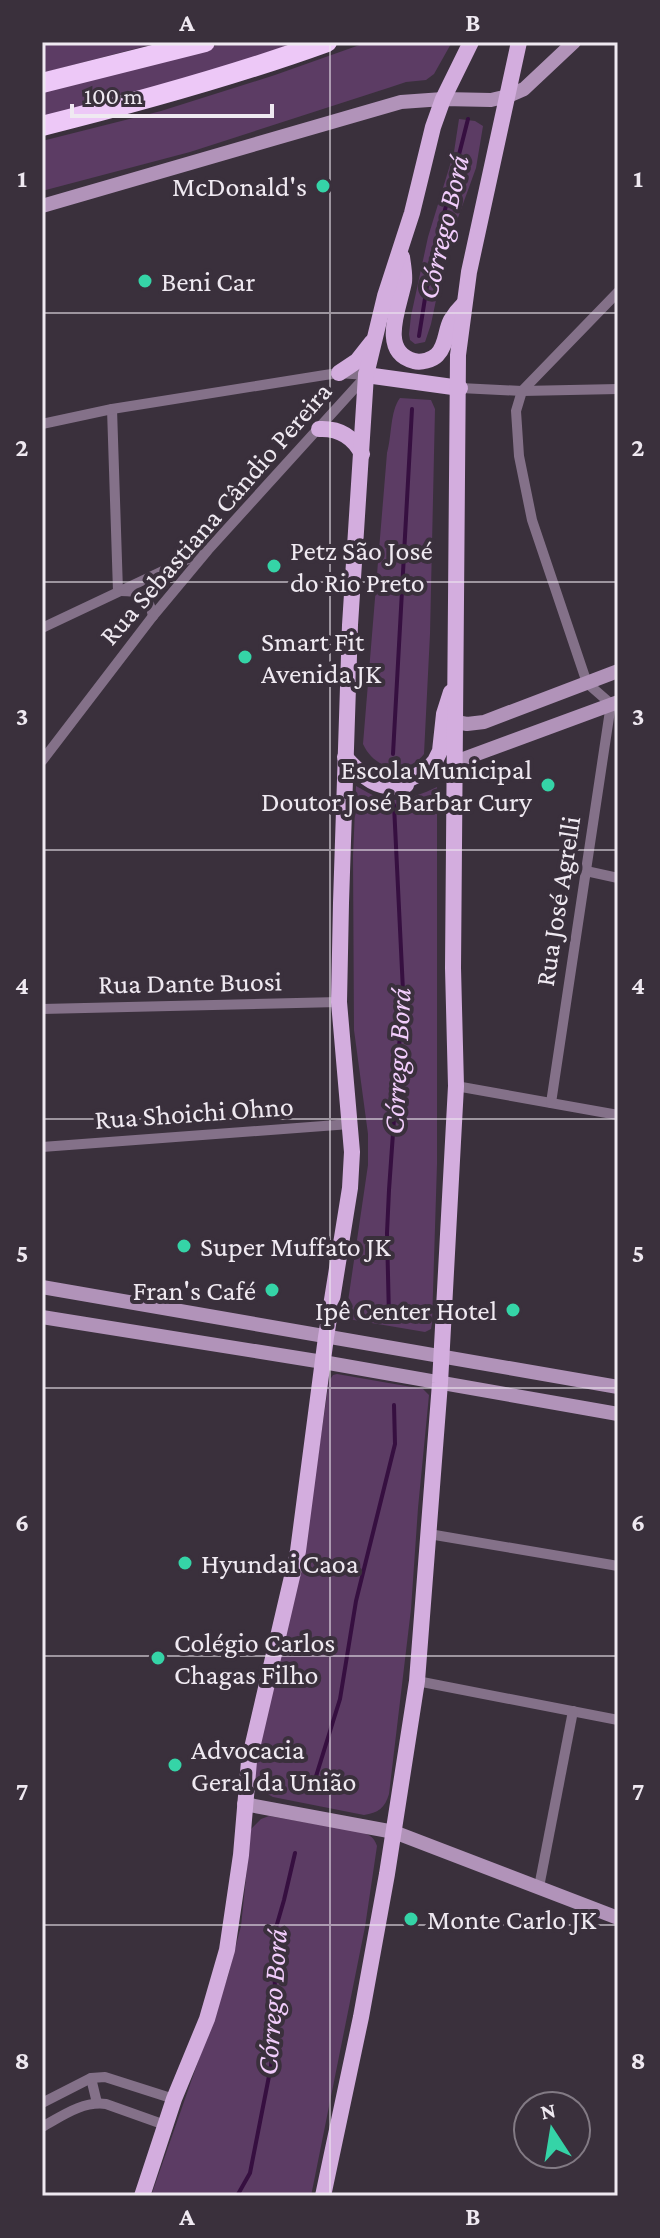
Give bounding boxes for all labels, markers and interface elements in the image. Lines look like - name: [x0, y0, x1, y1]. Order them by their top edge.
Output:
- text: A: [178, 8, 195, 37]
- text: B: [465, 8, 481, 37]
- scale bar: [72, 68, 272, 118]
- text: 100 m: [84, 82, 143, 109]
- water label: Córrego Borá: [410, 151, 476, 302]
- text: 1: [17, 164, 27, 193]
- text: 1: [633, 164, 643, 193]
- place label: McDonald's: [172, 171, 307, 202]
- marker: McDonald's: [314, 177, 332, 195]
- place label: Beni Car: [161, 266, 256, 297]
- marker: Beni Car: [136, 272, 154, 290]
- street label: Rua Sebastiana Cândio Pereira: [93, 376, 338, 651]
- text: 2: [15, 433, 29, 462]
- text: 2: [631, 433, 645, 462]
- place label: Petz São José do Rio Preto: [290, 535, 433, 598]
- marker: Petz São José do Rio Preto: [265, 557, 283, 575]
- place label: Smart Fit Avenida JK: [261, 626, 382, 689]
- marker: Smart Fit Avenida JK: [236, 648, 254, 666]
- text: 3: [16, 702, 28, 731]
- text: 3: [632, 702, 644, 731]
- place label: Escola Municipal Doutor José Barbar Cury: [261, 754, 533, 817]
- marker: Escola Municipal Doutor José Barbar Cury: [539, 776, 557, 794]
- street label: Rua José Agrelli: [529, 814, 586, 988]
- street label: Rua Dante Buosi: [98, 965, 282, 1000]
- text: 4: [15, 971, 29, 1000]
- text: 4: [631, 971, 645, 1000]
- water label: Córrego Borá: [376, 986, 418, 1135]
- street label: Rua Shoichi Ohno: [93, 1090, 295, 1135]
- place label: Super Muffato JK: [200, 1231, 391, 1262]
- marker: Super Muffato JK: [175, 1237, 193, 1255]
- text: 5: [16, 1239, 28, 1268]
- text: 5: [632, 1239, 644, 1268]
- place label: Fran's Café: [133, 1275, 256, 1306]
- marker: Fran's Café: [263, 1281, 281, 1299]
- place label: Ipê Center Hotel: [315, 1295, 497, 1326]
- marker: Ipê Center Hotel: [504, 1301, 522, 1319]
- text: 6: [15, 1508, 29, 1537]
- text: 6: [631, 1508, 645, 1537]
- place label: Hyundai Caoa: [201, 1548, 359, 1579]
- marker: Hyundai Caoa: [176, 1554, 194, 1572]
- place label: Colégio Carlos Chagas Filho: [174, 1627, 335, 1690]
- marker: Colégio Carlos Chagas Filho: [149, 1649, 167, 1667]
- place label: Advocacia Geral da União: [191, 1734, 356, 1797]
- marker: Advocacia Geral da União: [166, 1756, 184, 1774]
- text: 7: [16, 1777, 28, 1806]
- text: 7: [632, 1777, 644, 1806]
- place label: Monte Carlo JK: [427, 1904, 597, 1935]
- marker: Monte Carlo JK: [402, 1910, 420, 1928]
- water label: Córrego Borá: [250, 1927, 294, 2076]
- text: 8: [14, 2046, 30, 2075]
- text: 8: [630, 2046, 646, 2075]
- north arrow: [512, 2090, 592, 2170]
- text: N: [538, 2097, 558, 2125]
- text: A: [178, 2202, 195, 2231]
- text: B: [465, 2202, 481, 2231]

